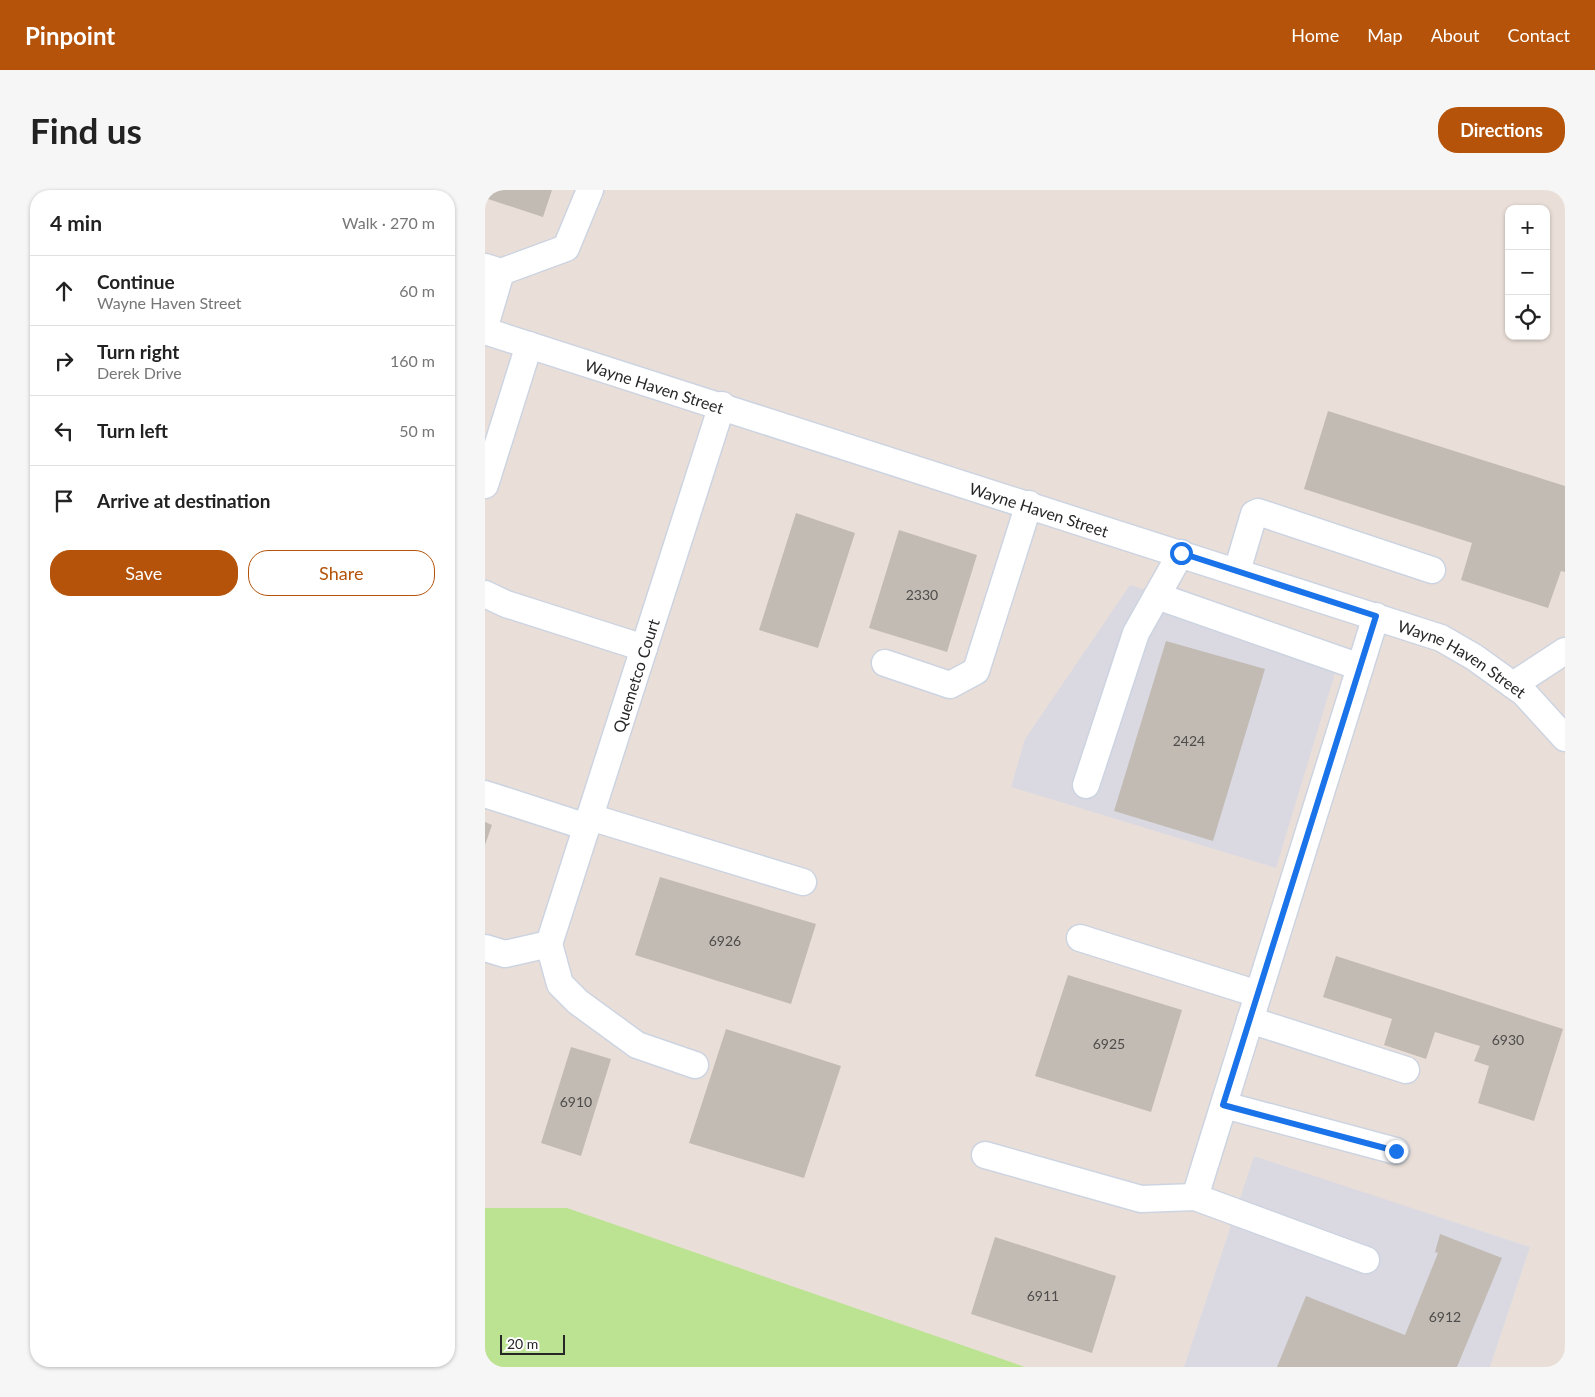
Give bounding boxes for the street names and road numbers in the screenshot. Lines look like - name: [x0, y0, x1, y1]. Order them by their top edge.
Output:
- street label: Wayne Haven Street: [583, 354, 727, 417]
- street label: Wayne Haven Street: [967, 478, 1111, 540]
- street label: Wayne Haven Street: [1396, 615, 1530, 701]
- street label: Quemetco Court: [608, 616, 662, 735]

